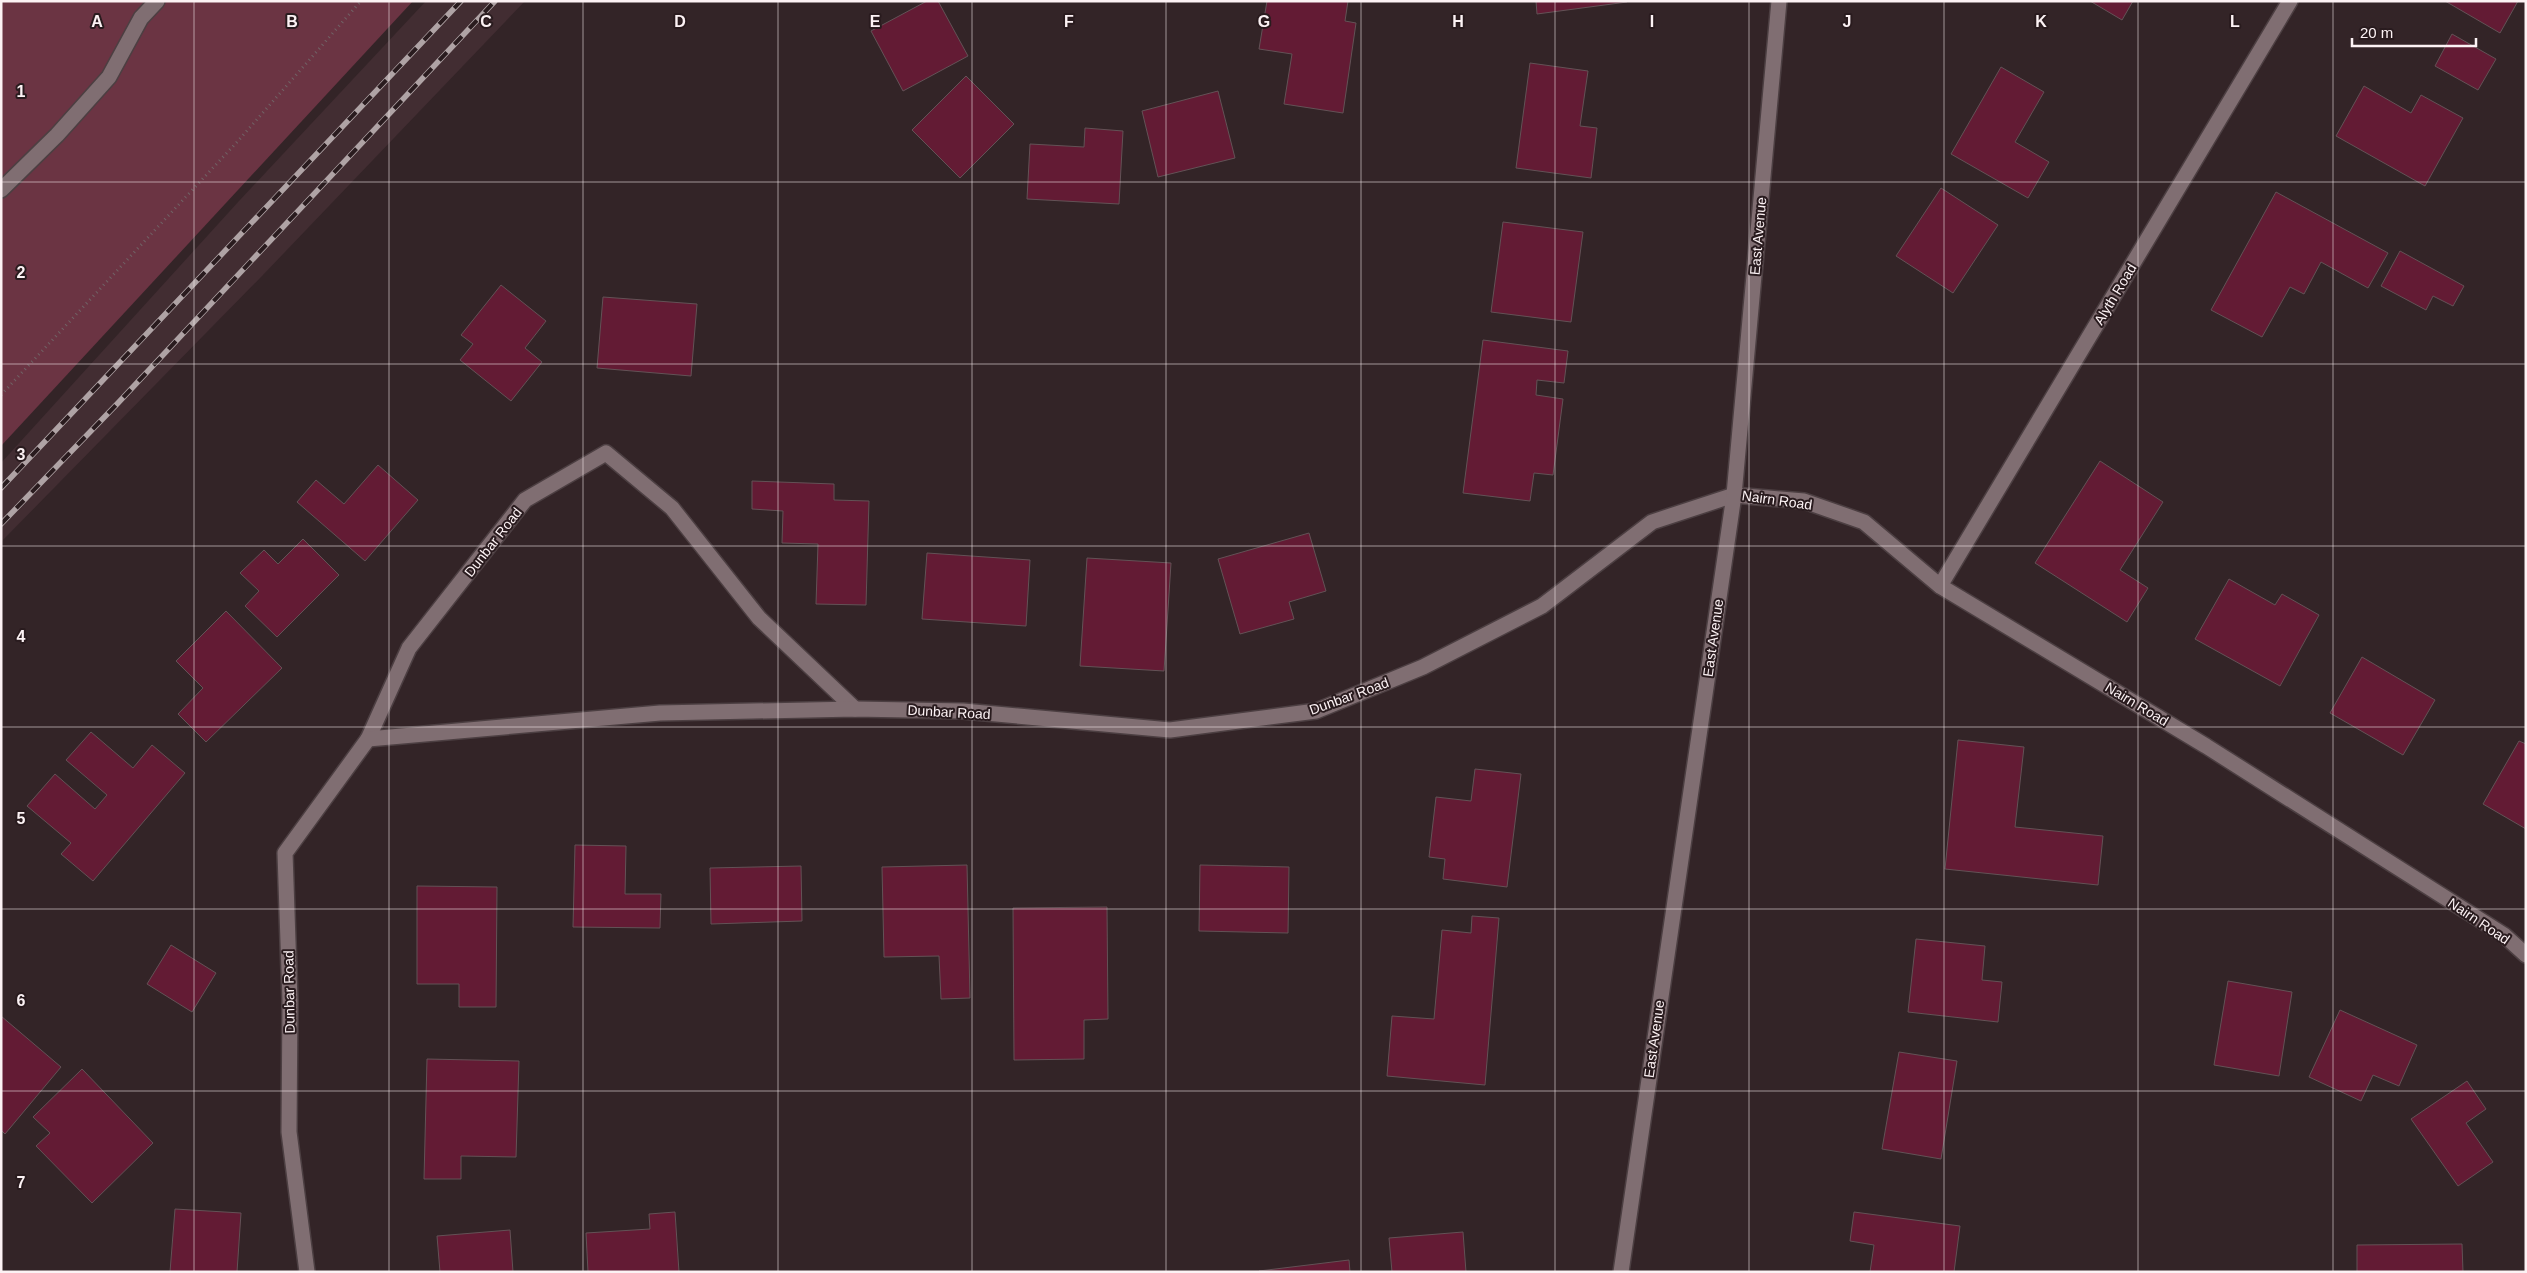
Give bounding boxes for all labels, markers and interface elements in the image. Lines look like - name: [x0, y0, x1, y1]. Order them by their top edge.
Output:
- text: A: [91, 13, 103, 30]
- text: B: [286, 13, 298, 30]
- text: C: [480, 13, 492, 30]
- text: D: [674, 13, 686, 30]
- text: E: [870, 13, 881, 30]
- text: F: [1064, 13, 1074, 30]
- text: G: [1258, 13, 1270, 30]
- text: H: [1452, 13, 1464, 30]
- text: I: [1650, 13, 1654, 30]
- text: J: [1843, 13, 1851, 30]
- text: K: [2035, 13, 2047, 30]
- text: L: [2230, 13, 2240, 30]
- scale bar: [2352, 15, 2476, 47]
- text: 20 m: [2360, 24, 2393, 41]
- text: 1: [17, 83, 26, 100]
- street label: East Avenue: [1747, 196, 1769, 276]
- street label: Alyth Road: [2091, 261, 2139, 327]
- text: 2: [17, 264, 26, 281]
- text: 3: [17, 446, 26, 463]
- street label: Nairn Road: [1741, 487, 1813, 513]
- street label: Dunbar Road: [461, 504, 525, 580]
- street label: East Avenue: [1700, 598, 1726, 678]
- text: 4: [17, 628, 26, 645]
- street label: Dunbar Road: [1307, 674, 1391, 718]
- street label: Nairn Road: [2103, 679, 2171, 729]
- street label: Dunbar Road: [907, 702, 991, 722]
- text: 5: [17, 810, 26, 827]
- street label: Nairn Road: [2445, 895, 2513, 947]
- street label: Dunbar Road: [280, 950, 298, 1034]
- text: 6: [17, 992, 26, 1009]
- street label: East Avenue: [1641, 999, 1667, 1079]
- text: 7: [17, 1174, 26, 1191]

